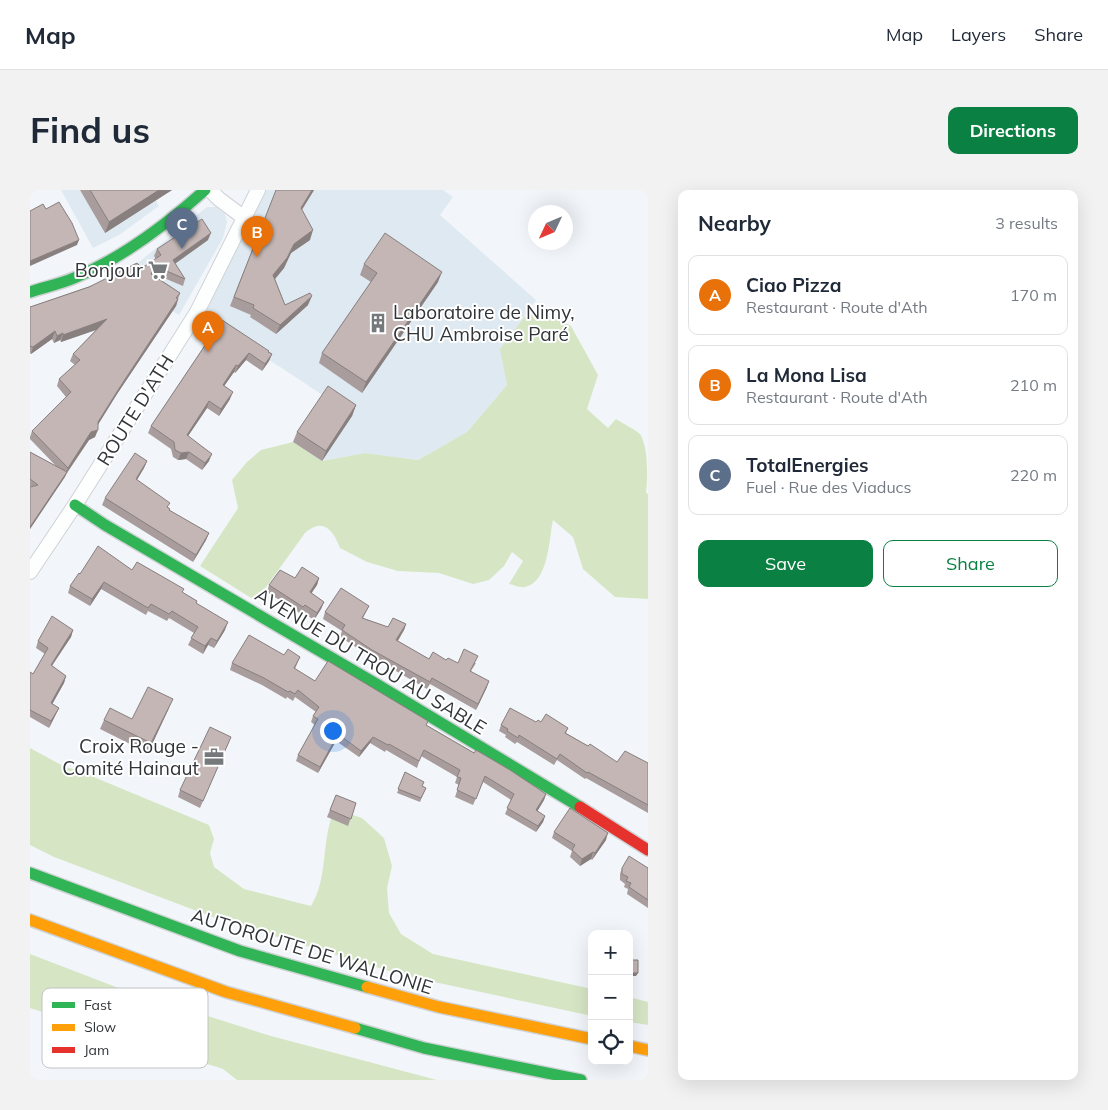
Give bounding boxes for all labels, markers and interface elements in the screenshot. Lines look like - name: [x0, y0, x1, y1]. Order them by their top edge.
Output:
- text: Map: [25, 20, 76, 50]
- text: Map: [886, 23, 923, 46]
- text: Layers: [951, 23, 1006, 46]
- text: Share: [1034, 23, 1083, 46]
- button: Directions: [948, 107, 1078, 154]
- text: Find us: [30, 108, 150, 152]
- north arrow: [528, 205, 573, 250]
- pin: C: [166, 208, 198, 249]
- text: Nearby: [698, 210, 771, 236]
- text: 3 results: [995, 213, 1058, 233]
- pin: B: [241, 216, 273, 257]
- place label: Bonjour: [75, 258, 143, 282]
- supermarket icon: Bonjour: [147, 259, 169, 281]
- text: Ciao Pizza: [746, 273, 842, 297]
- text: A: [709, 285, 721, 305]
- text: 170 m: [1010, 285, 1057, 305]
- text: Restaurant · Route d'Ath: [746, 297, 928, 317]
- place label: Laboratoire de Nimy, CHU Ambroise Paré: [393, 300, 575, 346]
- pin: A: [192, 311, 224, 352]
- building icon: Laboratoire de Nimy, CHU Ambroise Paré: [367, 312, 389, 334]
- street label: ROUTE D'ATH: [91, 350, 179, 470]
- text: La Mona Lisa: [746, 363, 867, 387]
- text: B: [709, 375, 721, 395]
- text: 210 m: [1010, 375, 1057, 395]
- text: Restaurant · Route d'Ath: [746, 387, 928, 407]
- text: TotalEnergies: [746, 453, 869, 477]
- text: C: [710, 465, 720, 485]
- text: 220 m: [1010, 465, 1057, 485]
- text: Fuel · Rue des Viaducs: [746, 477, 911, 497]
- button: Save: [698, 540, 873, 587]
- button: Share: [883, 540, 1058, 587]
- street label: AVENUE DU TROU AU SABLE: [251, 582, 491, 740]
- your location: [320, 718, 346, 744]
- place label: Croix Rouge - Comité Hainaut: [62, 734, 199, 780]
- office icon: Croix Rouge - Comité Hainaut: [203, 746, 225, 768]
- street label: AUTOROUTE DE WALLONIE: [188, 903, 436, 999]
- map controls: [588, 930, 633, 1065]
- button: +: [588, 930, 633, 975]
- button: −: [588, 975, 633, 1020]
- legend: [42, 988, 208, 1068]
- text: Fast: [84, 996, 112, 1014]
- text: Slow: [84, 1018, 116, 1036]
- button: locate: [588, 1020, 633, 1065]
- text: Jam: [84, 1041, 109, 1059]

